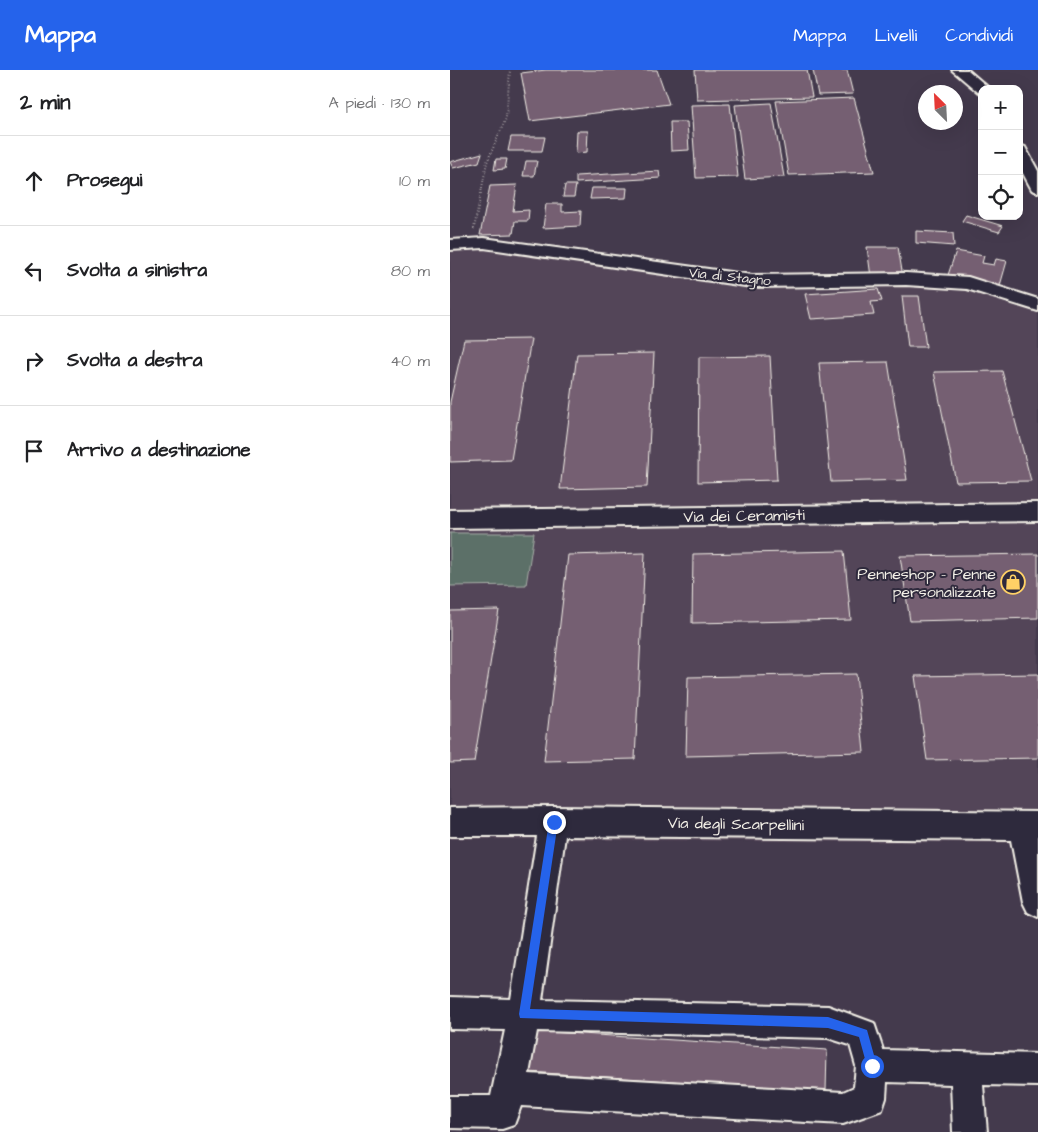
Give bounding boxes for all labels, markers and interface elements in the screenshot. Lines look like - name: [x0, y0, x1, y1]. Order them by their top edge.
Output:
- text: Mappa: [25, 18, 96, 52]
- text: Mappa: [793, 23, 847, 48]
- text: Livelli: [875, 23, 917, 48]
- text: Condividi: [945, 23, 1013, 48]
- north arrow: [918, 85, 963, 130]
- map controls: [978, 85, 1023, 220]
- button: +: [978, 85, 1023, 130]
- text: 2 min: [20, 88, 70, 117]
- text: A piedi · 130 m: [329, 92, 430, 114]
- button: −: [978, 130, 1023, 175]
- icon: ahead: [20, 167, 48, 195]
- text: Prosegui: [67, 167, 142, 194]
- text: 10 m: [399, 170, 430, 192]
- button: locate: [978, 175, 1023, 220]
- icon: left: [20, 257, 48, 285]
- text: Svolta a sinistra: [67, 257, 207, 284]
- text: 80 m: [391, 260, 430, 282]
- street label: Via di Stagno: [688, 263, 772, 291]
- icon: right: [20, 347, 48, 375]
- text: Svolta a destra: [67, 347, 202, 374]
- text: 40 m: [390, 350, 430, 372]
- icon: arrive: [20, 437, 48, 465]
- text: Arrivo a destinazione: [67, 437, 250, 464]
- street label: Via dei Ceramisti: [683, 504, 805, 528]
- place label: Penneshop - Penne personalizzate: [857, 563, 996, 603]
- shop icon: Penneshop - Penne personalizzate: [1000, 569, 1026, 595]
- route end: [543, 811, 566, 834]
- street label: Via degli Scarpellini: [668, 812, 805, 837]
- route start: [861, 1055, 884, 1078]

